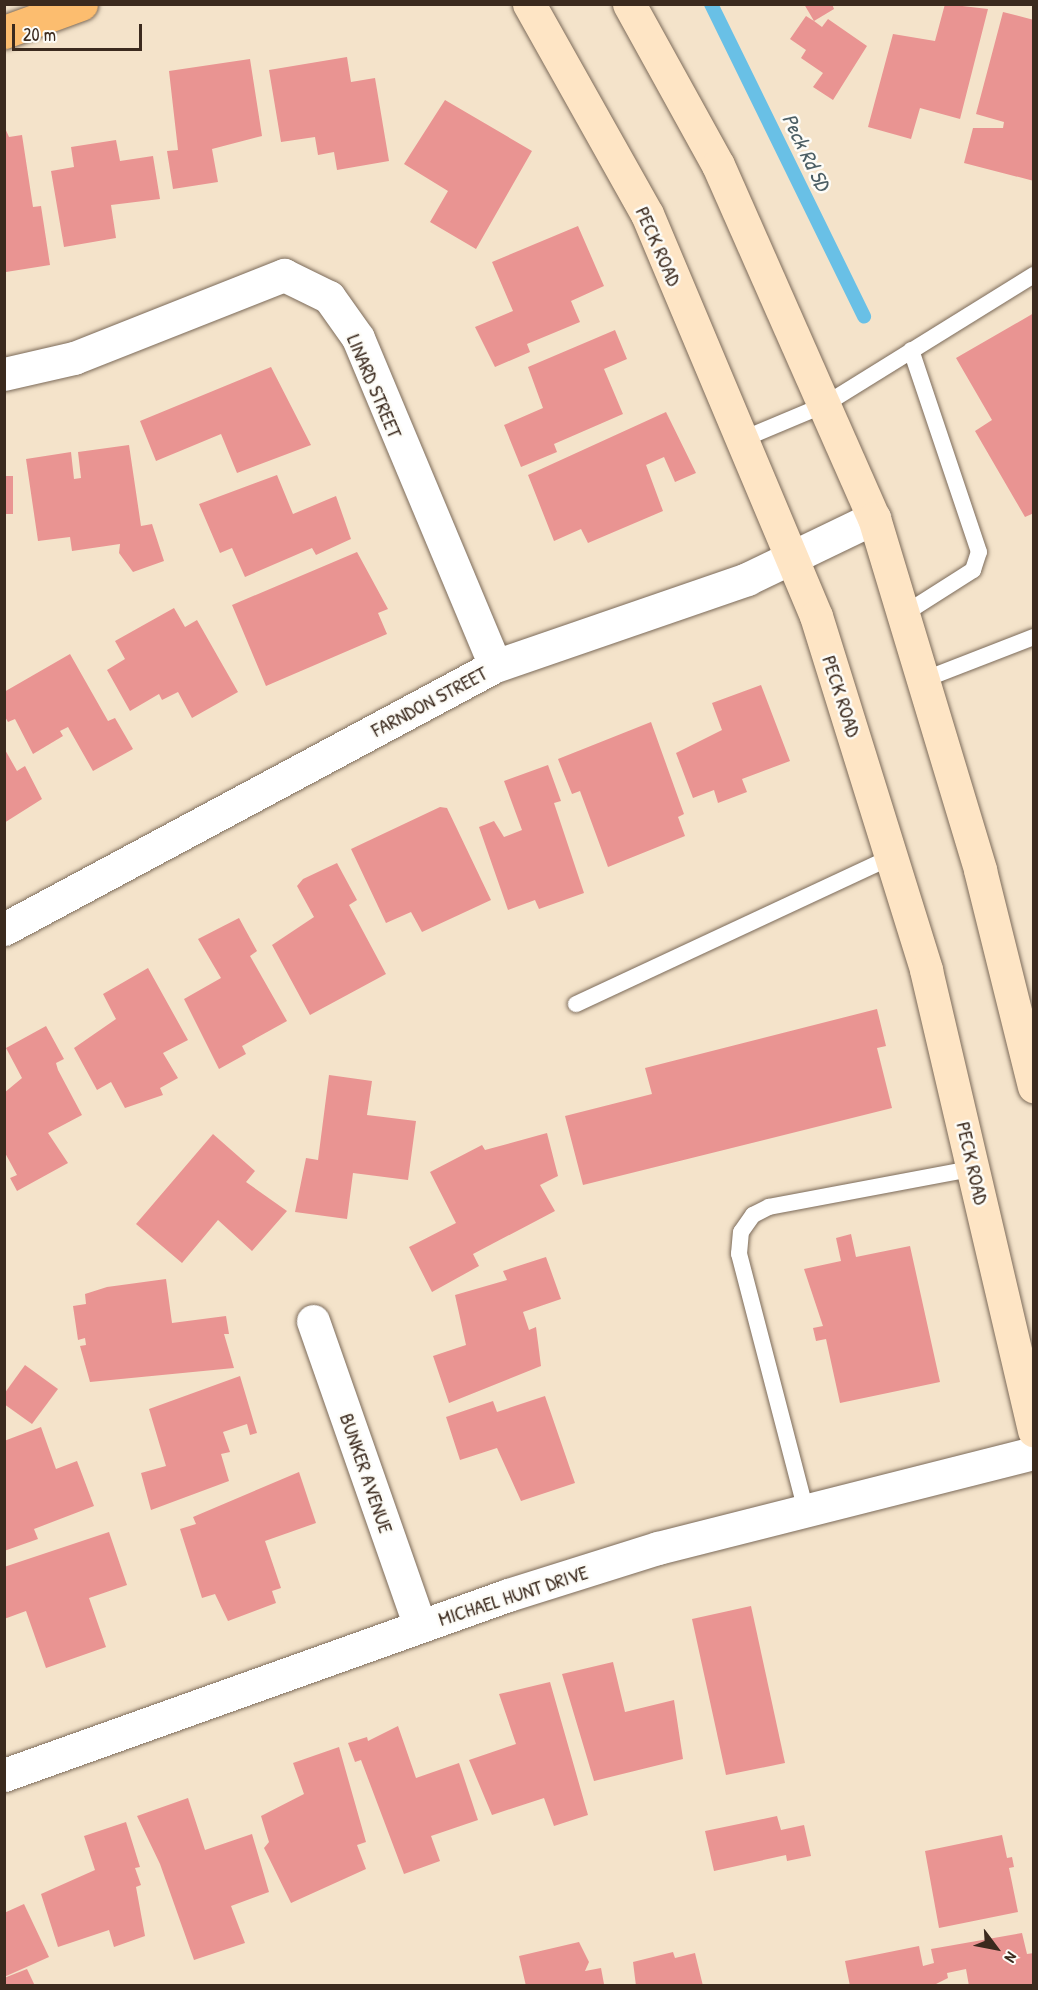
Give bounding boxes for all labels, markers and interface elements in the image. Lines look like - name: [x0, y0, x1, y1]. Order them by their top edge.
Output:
- scale bar: [15, 12, 146, 50]
- text: 20 m: [23, 22, 56, 47]
- water label: Peck Rd SD: [777, 109, 835, 195]
- street label: PECK ROAD: [631, 203, 687, 289]
- street label: LINARD STREET: [342, 331, 408, 441]
- street label: PECK ROAD: [818, 652, 866, 740]
- street label: FARNDON STREET: [367, 660, 491, 742]
- street label: PECK ROAD: [952, 1119, 994, 1207]
- street label: BUNKER AVENUE: [335, 1410, 399, 1536]
- street label: MICHAEL HUNT DRIVE: [435, 1560, 591, 1630]
- north arrow: [966, 1918, 1026, 1978]
- text: N: [1000, 1948, 1023, 1967]

